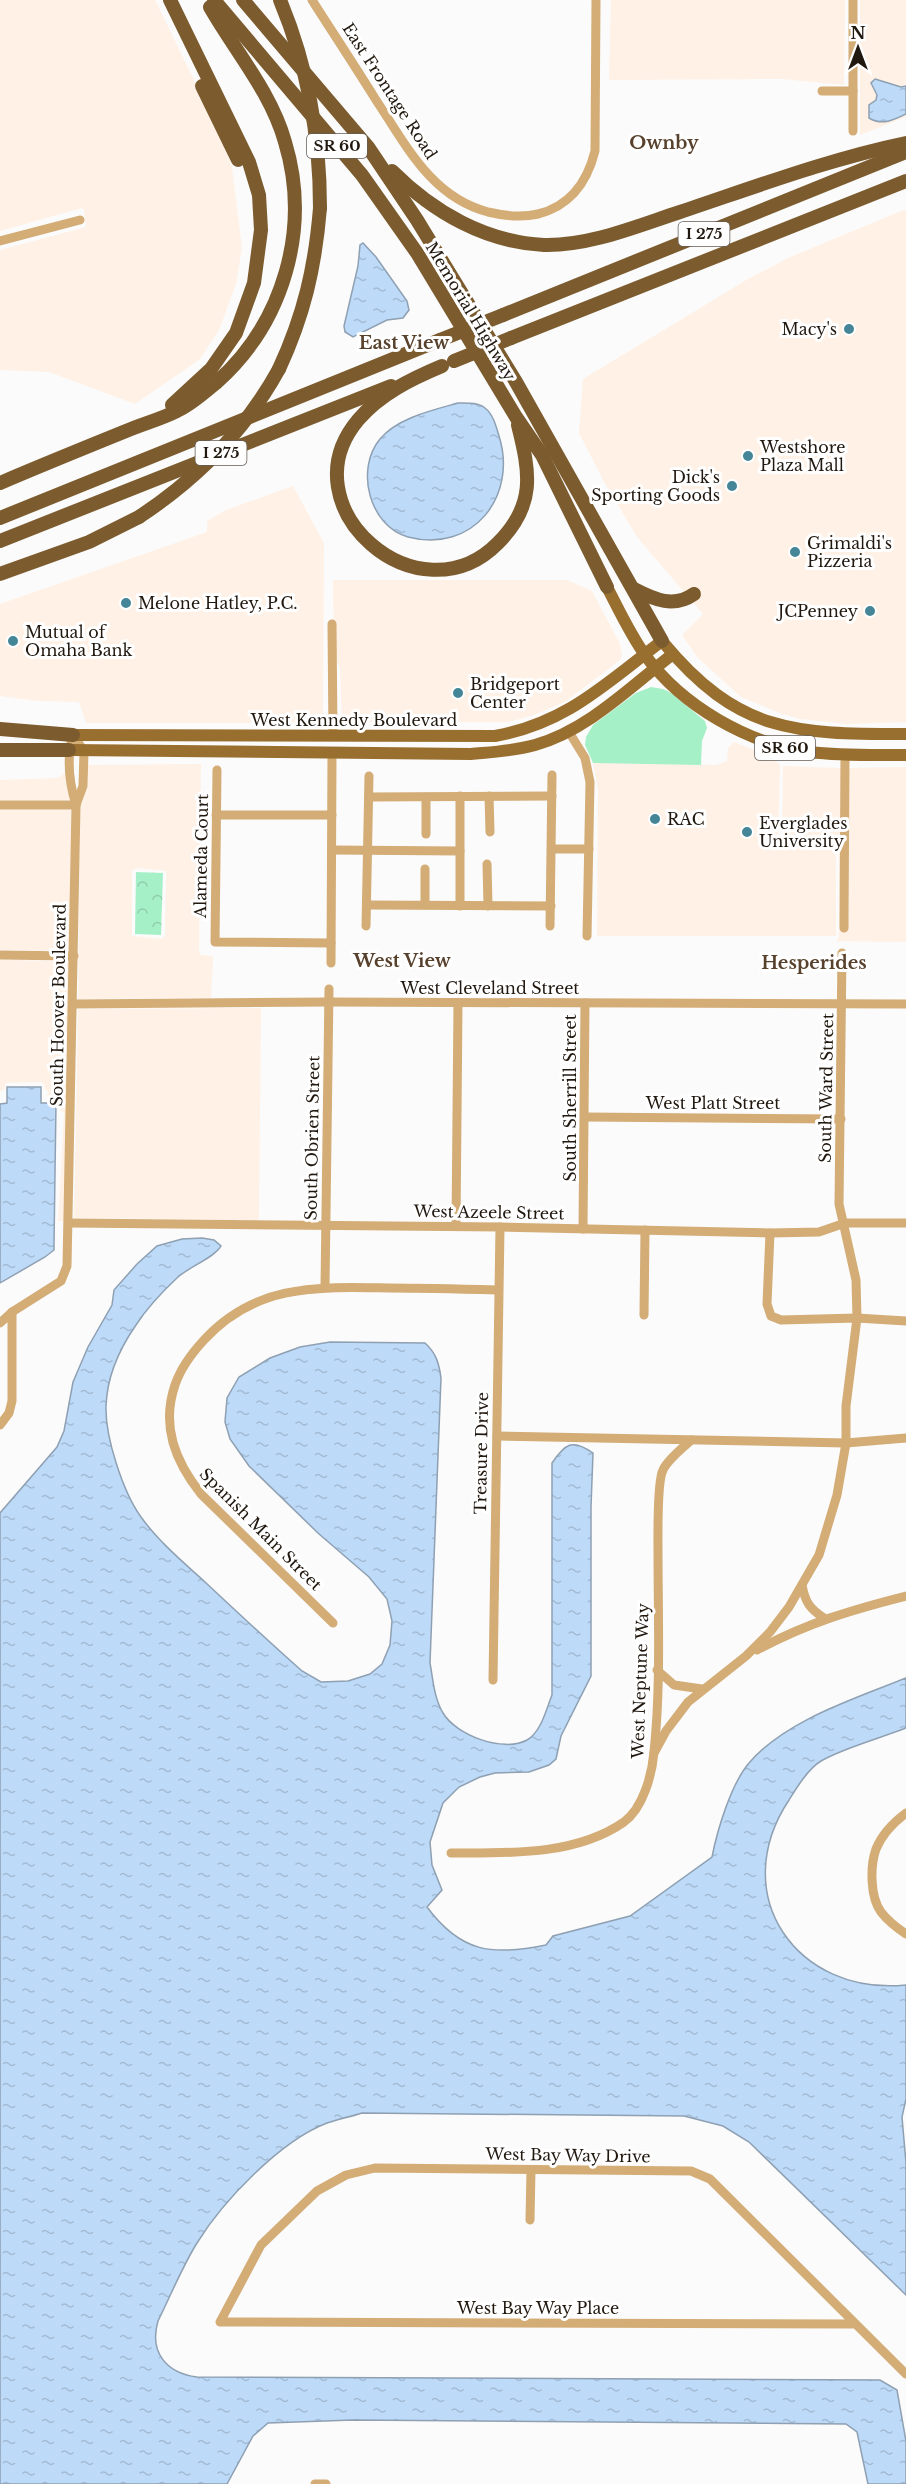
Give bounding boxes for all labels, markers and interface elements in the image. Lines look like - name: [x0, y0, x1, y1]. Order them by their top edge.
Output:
- north arrow: [828, 18, 888, 78]
- street label: East Frontage Road: [338, 19, 442, 163]
- text: N: [850, 23, 866, 43]
- district label: Ownby: [629, 132, 699, 154]
- road number: SR 60: [307, 134, 367, 158]
- road number: I 275: [678, 222, 730, 246]
- street label: Memorial Highway: [422, 238, 521, 385]
- place label: Macy's: [781, 319, 837, 339]
- marker: Macy's: [842, 322, 856, 336]
- district label: East View: [359, 332, 450, 354]
- place label: Westshore Plaza Mall: [759, 437, 845, 475]
- road number: I 275: [196, 441, 246, 465]
- marker: Westshore Plaza Mall: [741, 449, 755, 463]
- place label: Dick's Sporting Goods: [591, 467, 720, 505]
- marker: Dick's Sporting Goods: [725, 479, 739, 493]
- place label: Grimaldi's Pizzeria: [807, 533, 892, 571]
- marker: Grimaldi's Pizzeria: [788, 545, 802, 559]
- place label: Melone Hatley, P.C.: [138, 593, 298, 613]
- marker: Melone Hatley, P.C.: [119, 596, 133, 610]
- place label: JCPenney: [776, 601, 859, 621]
- marker: JCPenney: [863, 604, 877, 618]
- place label: Mutual of Omaha Bank: [25, 622, 133, 660]
- marker: Mutual of Omaha Bank: [6, 634, 20, 648]
- place label: Bridgeport Center: [470, 674, 560, 712]
- marker: Bridgeport Center: [451, 686, 465, 700]
- street label: West Kennedy Boulevard: [250, 710, 457, 730]
- road number: SR 60: [755, 736, 815, 760]
- street label: Alameda Court: [190, 794, 212, 919]
- place label: RAC: [667, 809, 704, 829]
- marker: RAC: [648, 812, 662, 826]
- place label: Everglades University: [759, 813, 847, 851]
- marker: Everglades University: [740, 825, 754, 839]
- street label: South Hoover Boulevard: [46, 903, 70, 1107]
- district label: West View: [352, 950, 452, 972]
- district label: Hesperides: [761, 952, 867, 974]
- street label: West Cleveland Street: [400, 978, 579, 998]
- street label: South Ward Street: [815, 1013, 837, 1163]
- street label: South Sherrill Street: [560, 1014, 580, 1182]
- street label: South Obrien Street: [301, 1055, 323, 1221]
- street label: West Platt Street: [645, 1093, 780, 1113]
- street label: West Azeele Street: [412, 1201, 565, 1223]
- street label: Treasure Drive: [470, 1392, 492, 1514]
- street label: Spanish Main Street: [196, 1464, 326, 1594]
- street label: West Neptune Way: [627, 1602, 653, 1760]
- street label: West Bay Way Drive: [484, 2144, 651, 2166]
- street label: West Bay Way Place: [456, 2298, 619, 2318]

